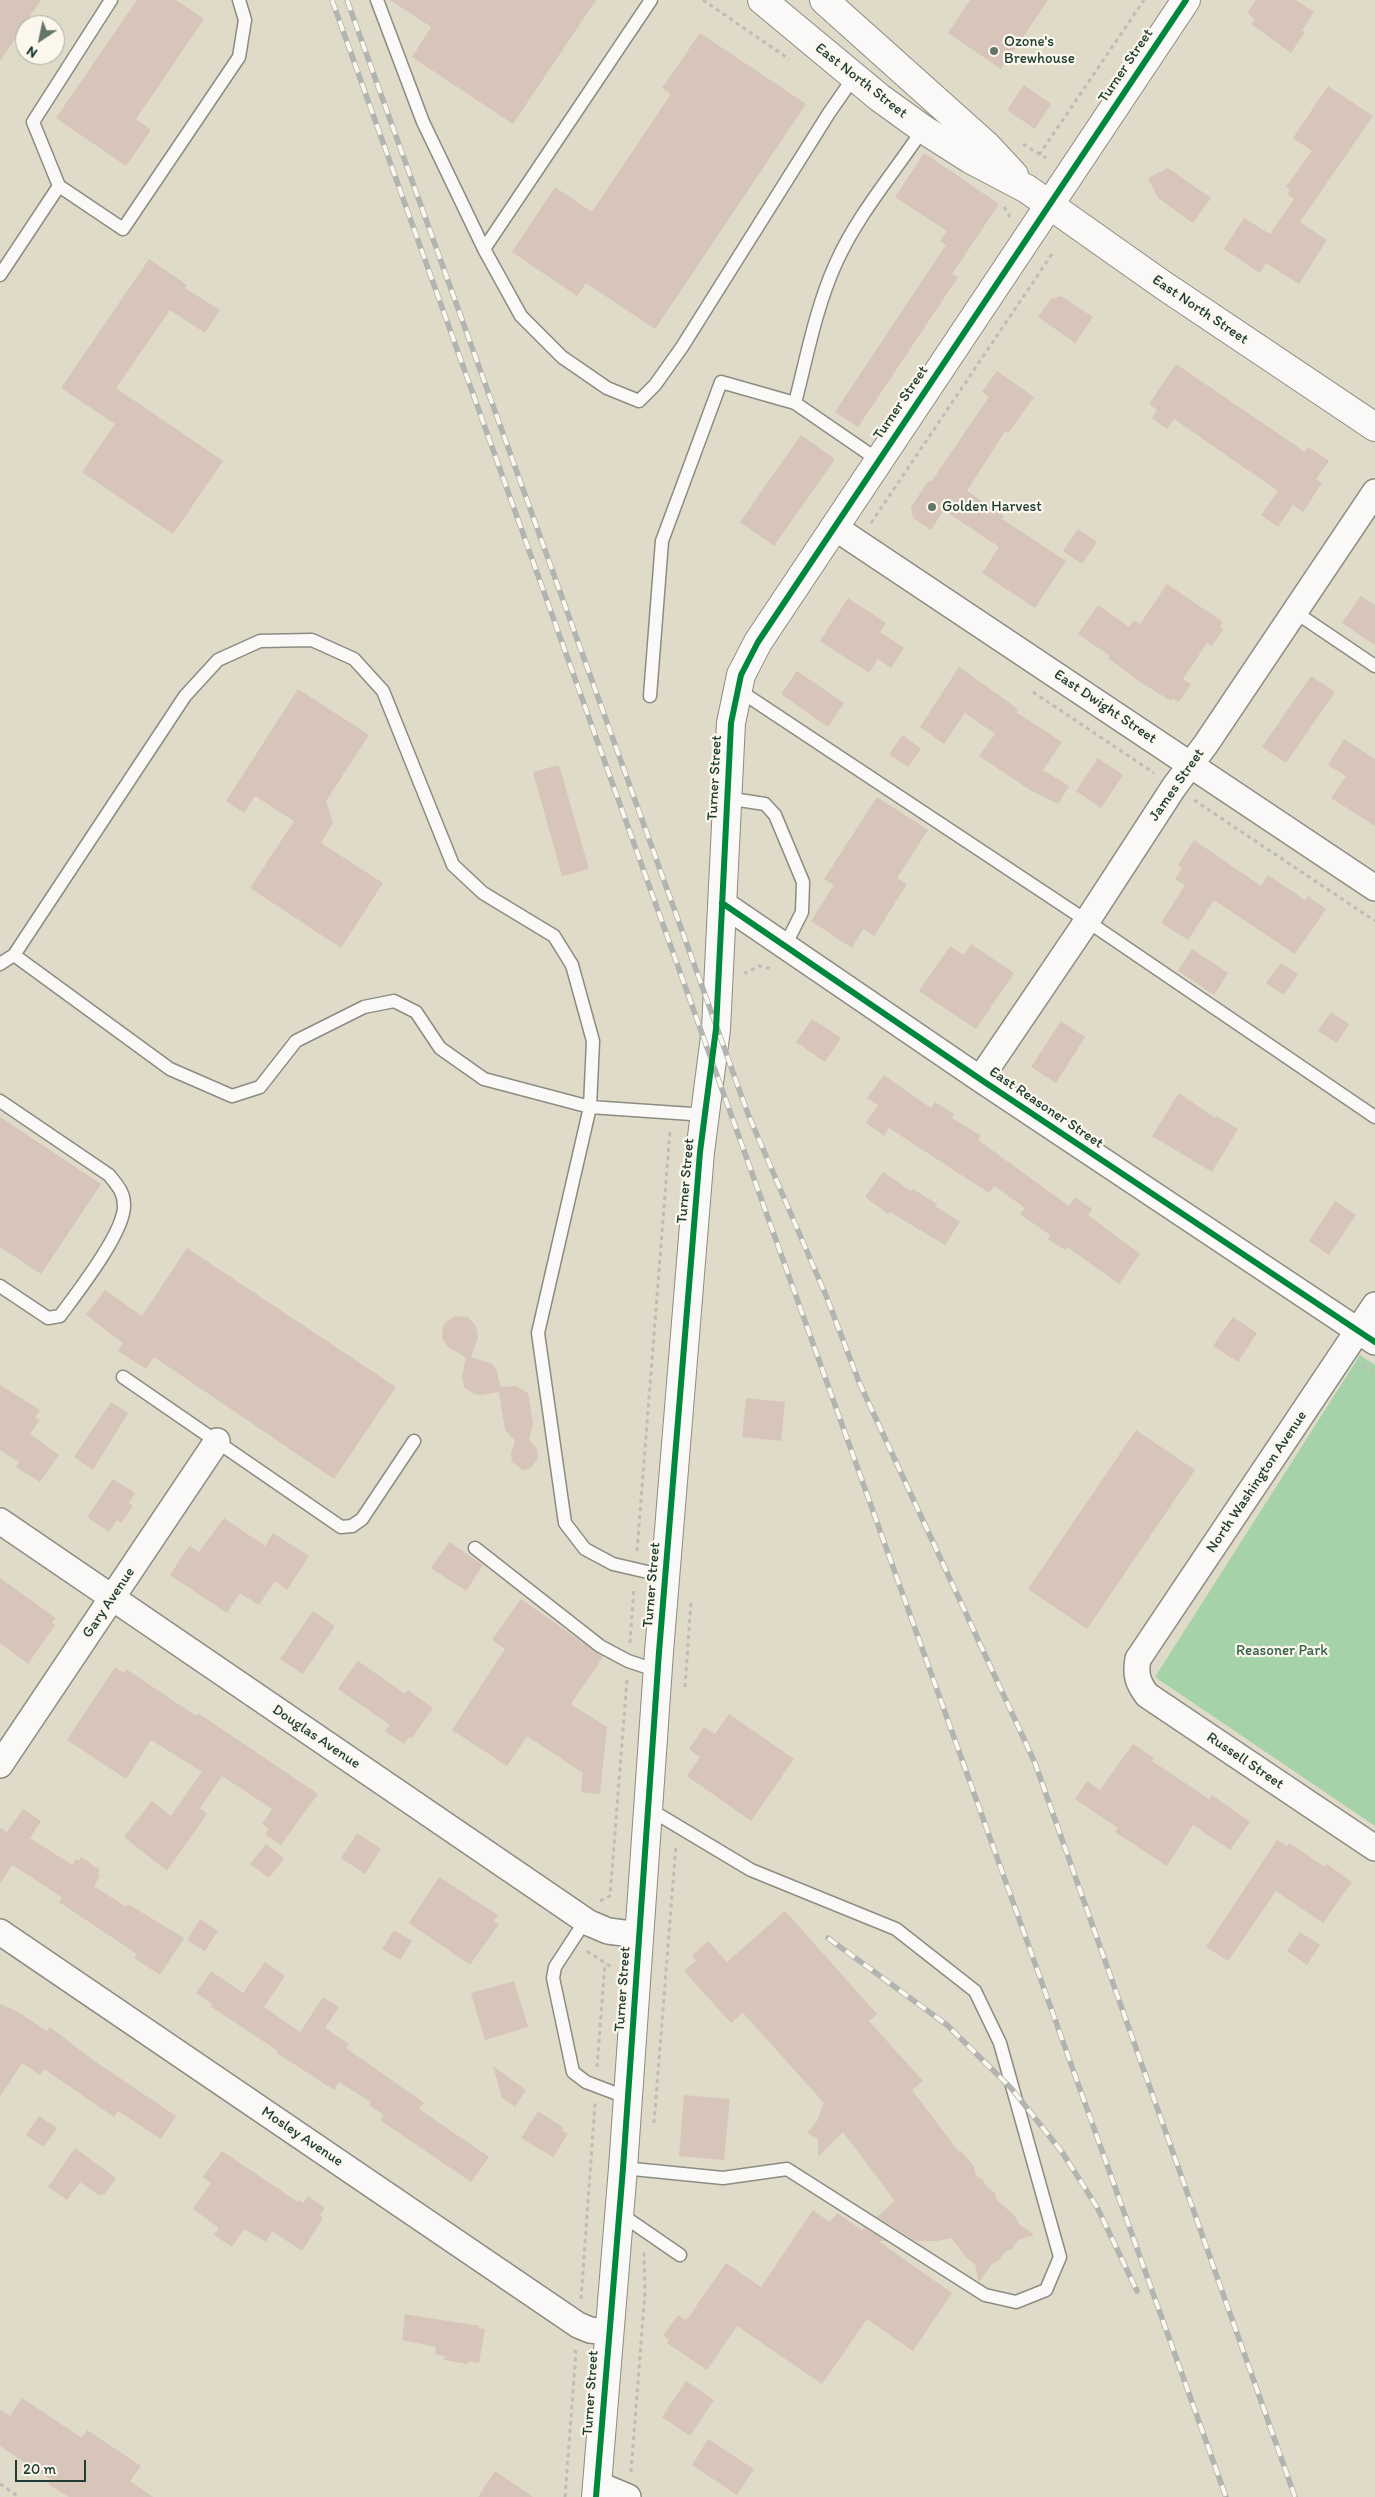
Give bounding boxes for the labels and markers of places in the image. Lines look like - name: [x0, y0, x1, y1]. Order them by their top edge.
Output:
- place label: Ozone's Brewhouse: [1004, 33, 1075, 68]
- marker: Ozone's Brewhouse: [988, 45, 1000, 57]
- place label: Golden Harvest: [942, 498, 1042, 516]
- marker: Golden Harvest: [926, 501, 938, 513]

